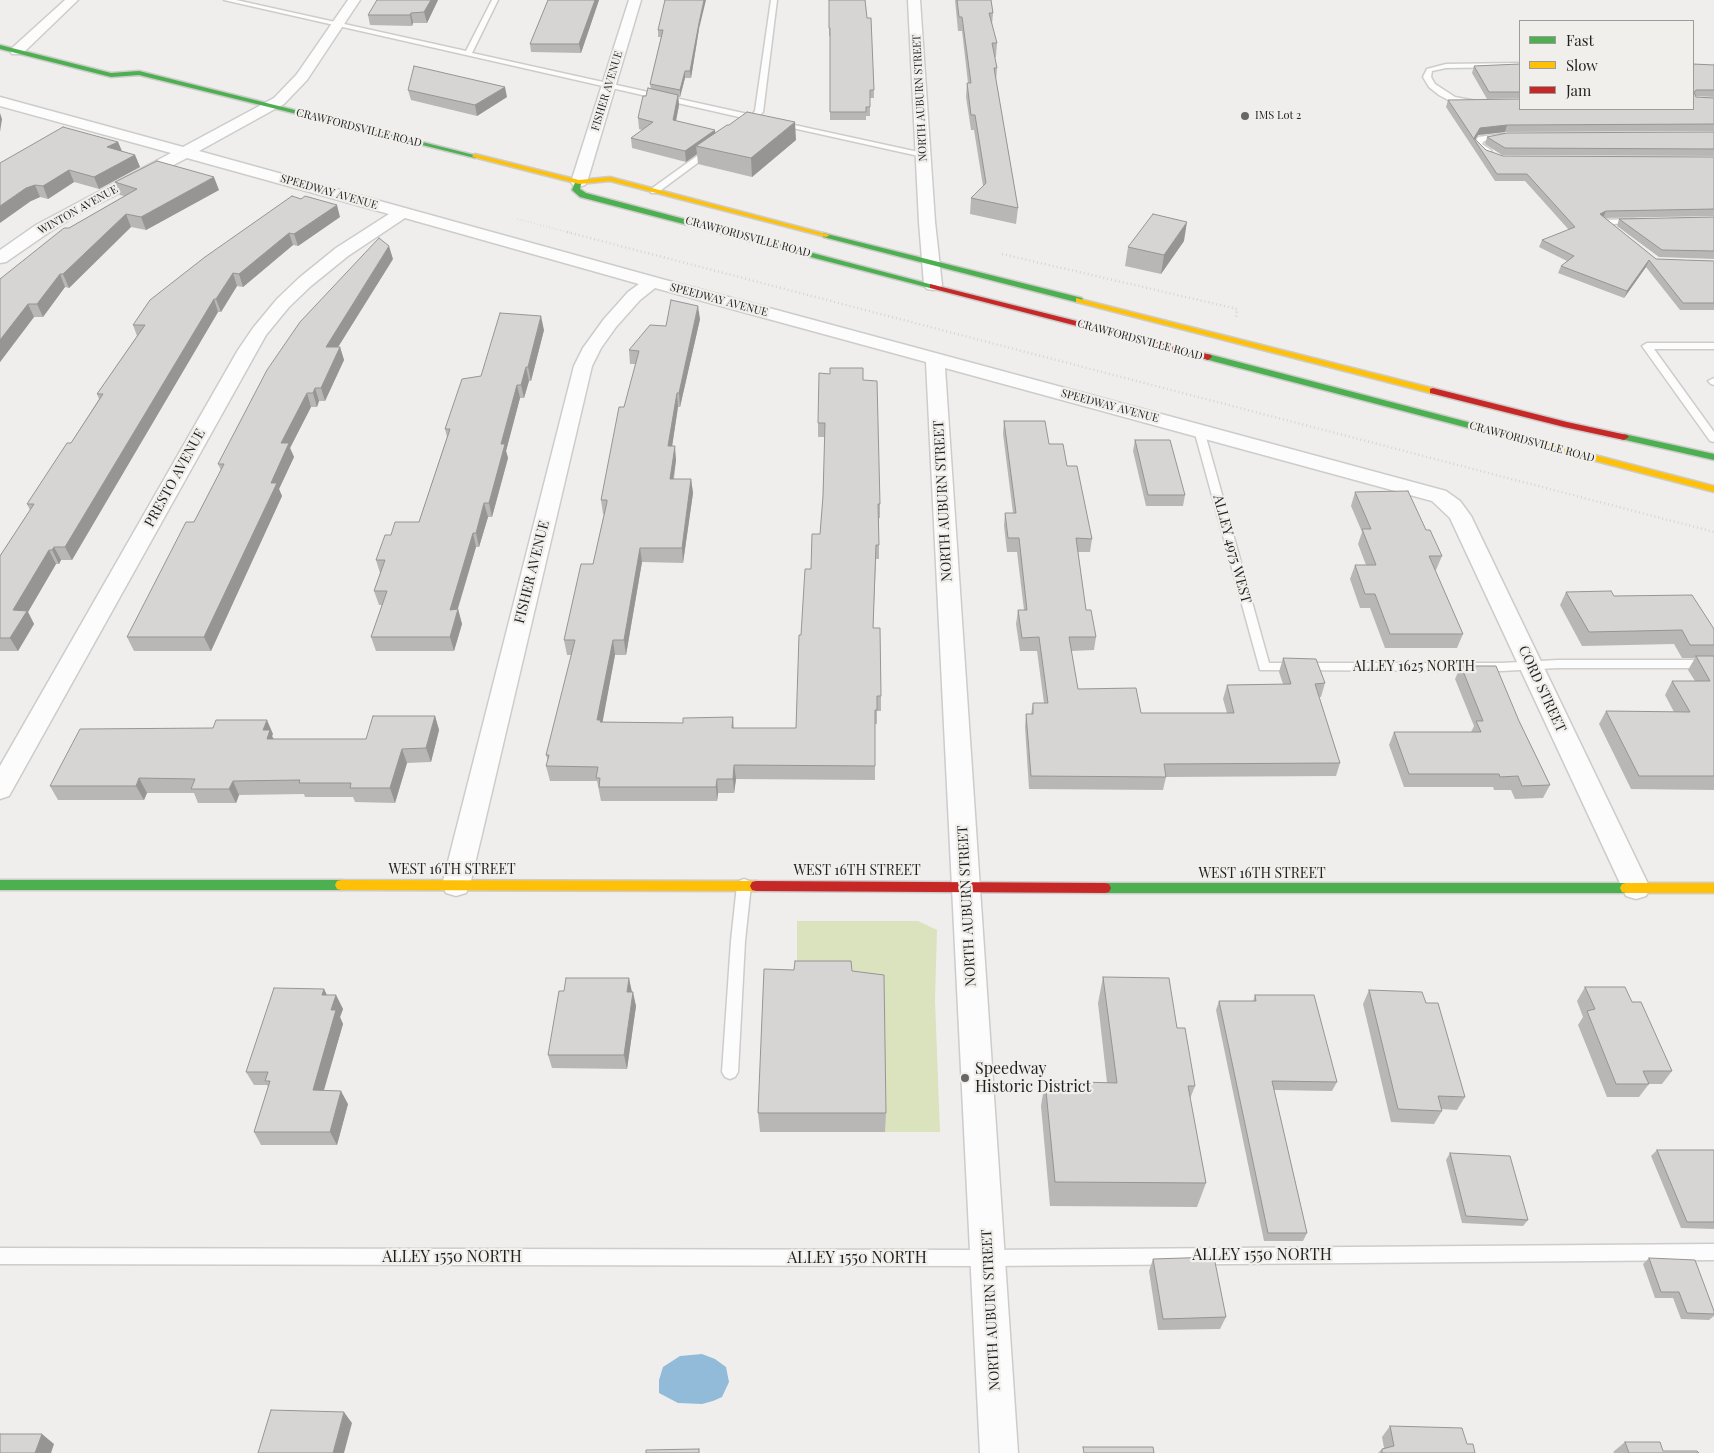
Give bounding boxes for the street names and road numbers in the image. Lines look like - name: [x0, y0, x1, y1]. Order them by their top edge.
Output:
- street label: NORTH AUBURN STREET: [910, 34, 930, 162]
- street label: FISHER AVENUE: [589, 49, 625, 133]
- street label: CRAWFORDSVILLE ROAD: [295, 106, 423, 150]
- street label: SPEEDWAY AVENUE: [279, 172, 379, 212]
- street label: WINTON AVENUE: [36, 183, 120, 237]
- street label: CRAWFORDSVILLE ROAD: [684, 214, 812, 260]
- street label: SPEEDWAY AVENUE: [669, 281, 769, 319]
- street label: CRAWFORDSVILLE ROAD: [1076, 317, 1204, 363]
- street label: SPEEDWAY AVENUE: [1060, 387, 1160, 425]
- street label: CRAWFORDSVILLE ROAD: [1468, 419, 1596, 465]
- street label: NORTH AUBURN STREET: [930, 420, 956, 582]
- street label: PRESTO AVENUE: [141, 426, 209, 530]
- street label: ALLEY 4975 WEST: [1209, 493, 1255, 605]
- street label: FISHER AVENUE: [511, 519, 553, 625]
- street label: CORD STREET: [1515, 643, 1569, 735]
- street label: ALLEY 1625 NORTH: [1353, 659, 1475, 675]
- street label: NORTH AUBURN STREET: [954, 825, 980, 987]
- street label: WEST 16TH STREET: [388, 862, 516, 878]
- street label: WEST 16TH STREET: [793, 863, 921, 879]
- street label: WEST 16TH STREET: [1198, 866, 1326, 882]
- street label: NORTH AUBURN STREET: [978, 1229, 1004, 1391]
- street label: ALLEY 1550 NORTH: [1192, 1245, 1332, 1265]
- street label: ALLEY 1550 NORTH: [382, 1247, 522, 1267]
- street label: ALLEY 1550 NORTH: [787, 1248, 927, 1268]

